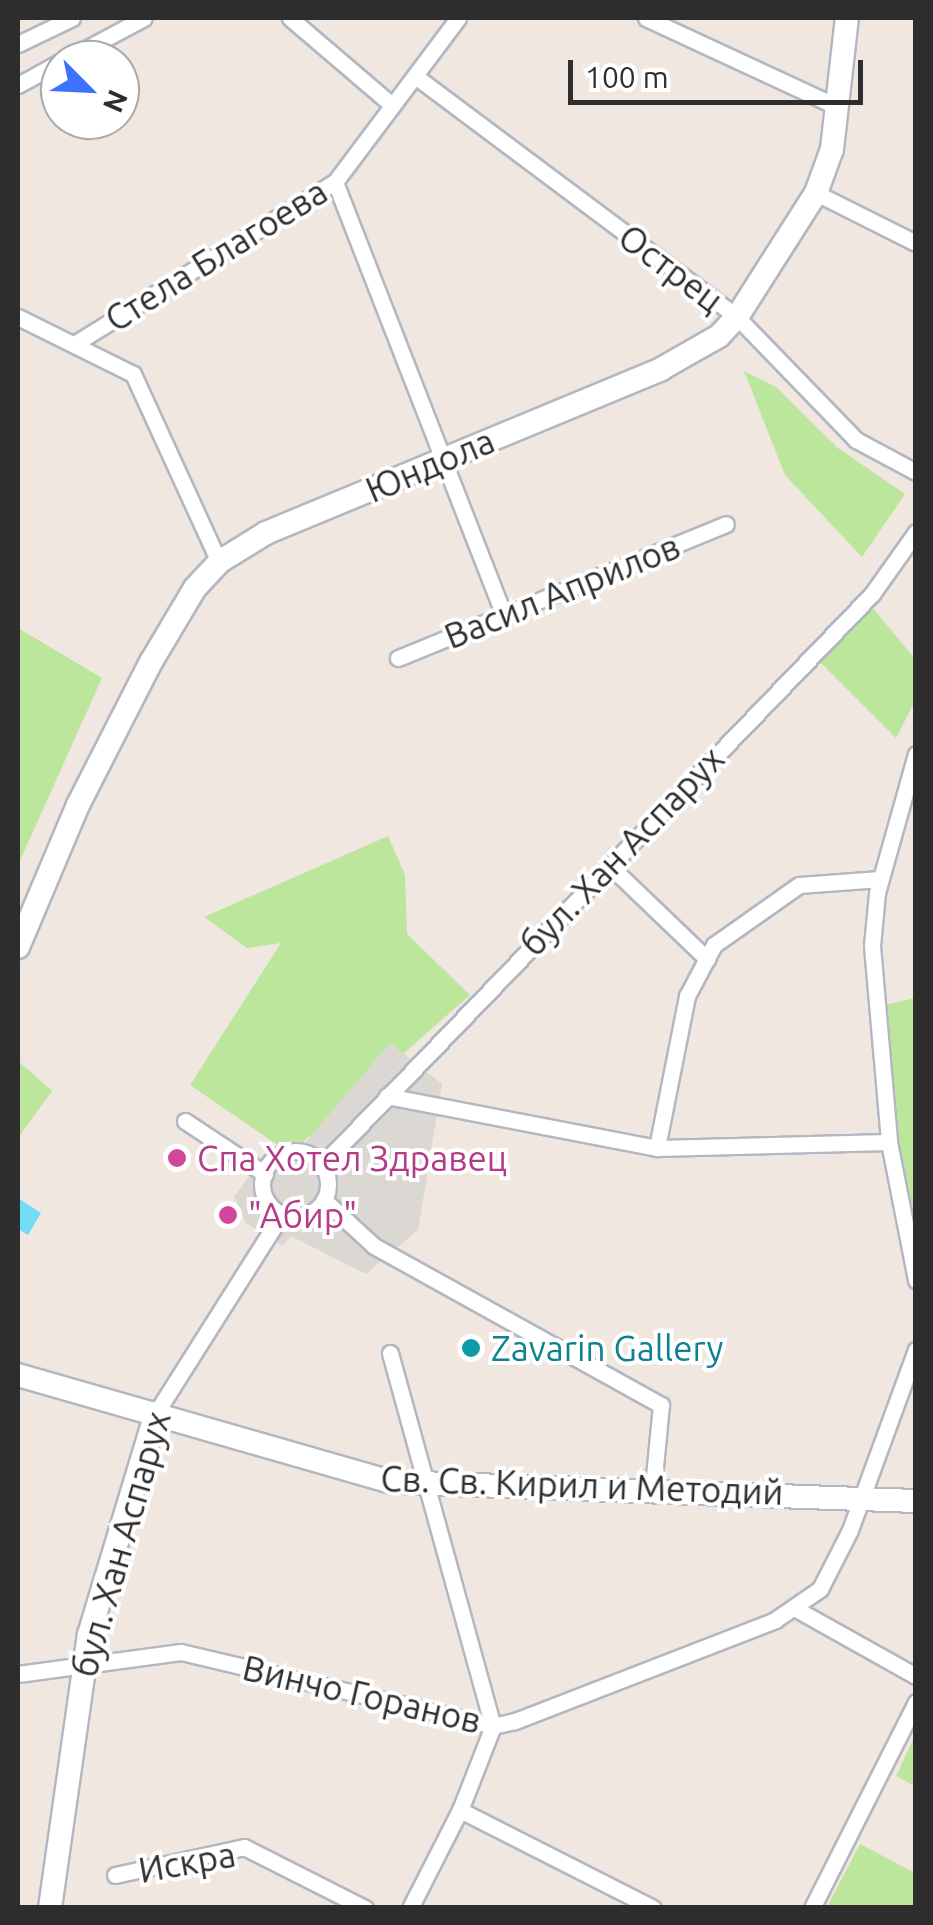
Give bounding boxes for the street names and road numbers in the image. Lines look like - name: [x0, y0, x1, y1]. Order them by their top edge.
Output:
- street label: Стела Благоева: [97, 170, 335, 340]
- street label: Острец: [611, 215, 731, 321]
- street label: Юндола: [359, 419, 501, 511]
- street label: Васил Априлов: [438, 525, 686, 657]
- street label: бул. Хан Аспарух: [512, 738, 732, 964]
- street label: бул. Хан Аспарух: [63, 1406, 179, 1682]
- street label: Св. Св. Кирил и Методий: [380, 1457, 784, 1513]
- street label: Винчо Горанов: [239, 1646, 485, 1742]
- street label: Искра: [135, 1833, 239, 1891]

